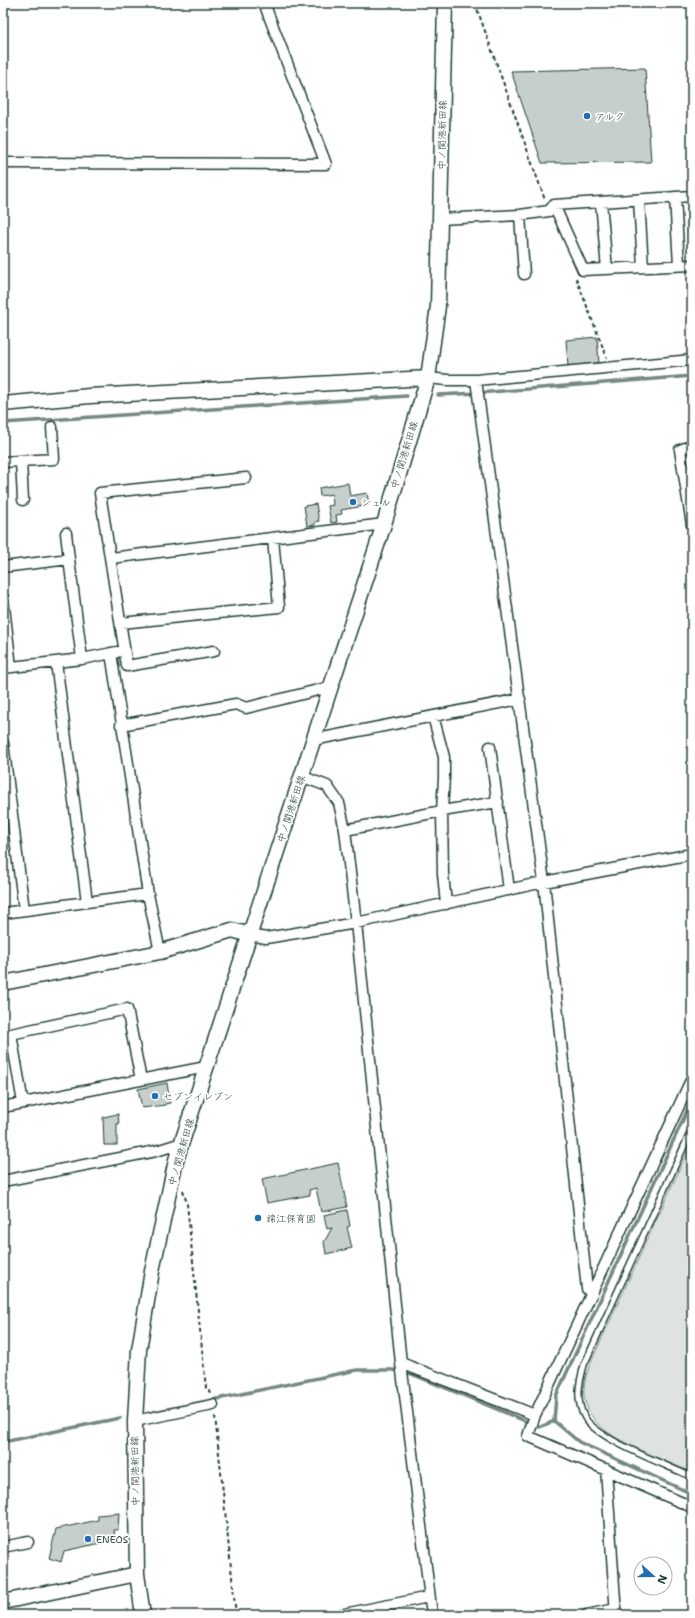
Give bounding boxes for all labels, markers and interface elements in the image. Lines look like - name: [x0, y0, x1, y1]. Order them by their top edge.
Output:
- street label: 中ノ関港新田線: [435, 100, 449, 170]
- place label: アルク: [595, 110, 624, 123]
- marker: アルク: [582, 111, 592, 121]
- street label: 中ノ関港新田線: [388, 420, 420, 490]
- place label: シェル: [361, 496, 391, 509]
- marker: シェル: [348, 497, 358, 507]
- street label: 中ノ関港新田線: [274, 774, 308, 844]
- place label: セブンイレブン: [163, 1090, 233, 1103]
- marker: セブンイレブン: [150, 1091, 160, 1101]
- street label: 中ノ関港新田線: [165, 1117, 197, 1187]
- place label: 錦江保育園: [266, 1212, 316, 1225]
- marker: 錦江保育園: [253, 1213, 263, 1223]
- street label: 中ノ関港新田線: [128, 1436, 142, 1506]
- place label: ENEOS: [96, 1533, 129, 1546]
- marker: ENEOS: [83, 1534, 93, 1544]
- north arrow: [633, 1556, 673, 1596]
- text: N: [653, 1573, 670, 1586]

